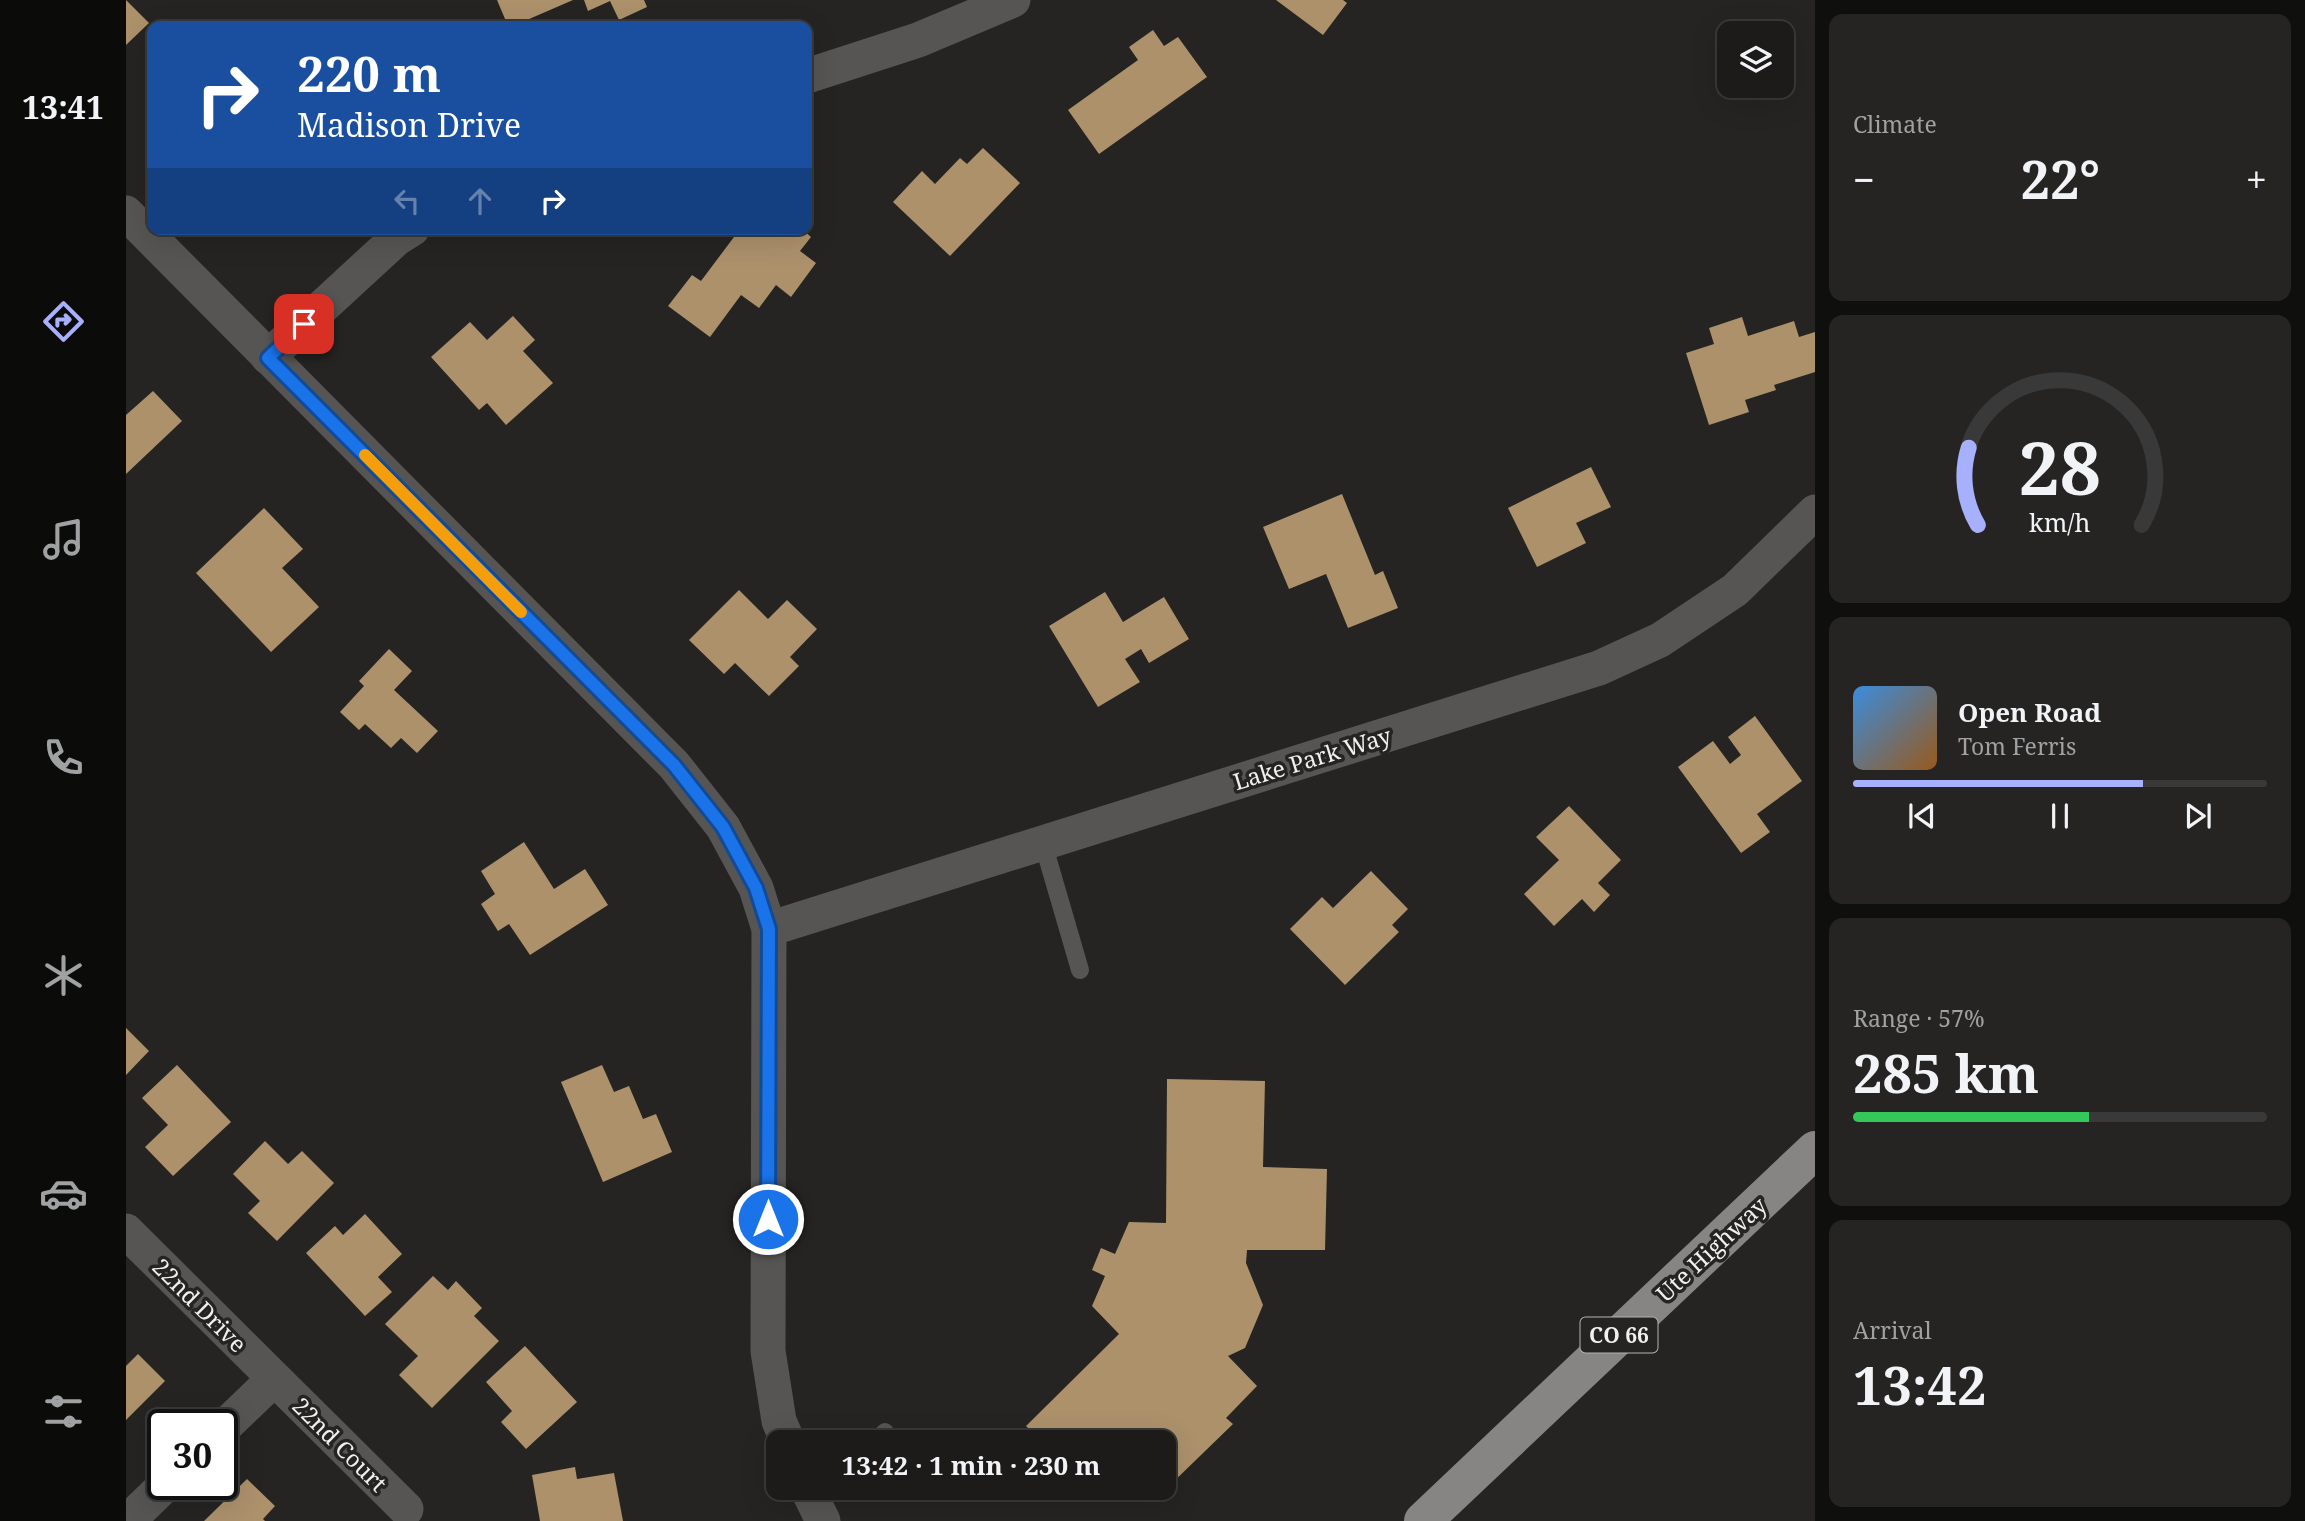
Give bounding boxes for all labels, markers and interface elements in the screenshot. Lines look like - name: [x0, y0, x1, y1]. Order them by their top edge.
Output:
- map controls: [1717, 21, 1794, 98]
- button: layers: [1717, 21, 1794, 98]
- text: 220 m: [297, 40, 441, 106]
- icon: right: [182, 49, 273, 140]
- text: 13:41: [22, 85, 104, 128]
- text: Madison Drive: [297, 103, 521, 146]
- text: Climate: [1853, 108, 1937, 140]
- text: 22°: [2021, 143, 2100, 214]
- text: −: [1853, 153, 1875, 205]
- text: +: [2246, 153, 2267, 205]
- icon: left: [388, 182, 426, 220]
- icon: ahead: [461, 182, 499, 220]
- icon: right: [534, 182, 572, 220]
- pin: [274, 294, 334, 354]
- icon: directions: [39, 297, 88, 346]
- icon: arrive: [285, 305, 323, 343]
- text: 28: [2019, 418, 2101, 517]
- text: km/h: [2029, 505, 2091, 539]
- icon: music: [39, 515, 88, 564]
- text: Open Road: [1958, 694, 2101, 730]
- street label: Lake Park Way: [1229, 719, 1395, 797]
- text: Tom Ferris: [1958, 730, 2076, 762]
- icon: phone: [39, 733, 88, 782]
- icon: previous: [1903, 797, 1941, 835]
- icon: pause: [2041, 797, 2079, 835]
- icon: next: [2179, 797, 2217, 835]
- icon: climate: [39, 951, 88, 1000]
- text: Range · 57%: [1853, 1002, 1985, 1034]
- text: 285 km: [1853, 1037, 2039, 1108]
- icon: car: [39, 1169, 88, 1218]
- position arrow: [731, 1182, 805, 1256]
- street label: Ute Highway: [1649, 1189, 1773, 1309]
- street label: 22nd Drive: [146, 1251, 254, 1359]
- text: Arrival: [1853, 1314, 1932, 1346]
- road number: CO 66: [1580, 1318, 1658, 1352]
- text: 13:42: [1853, 1349, 1986, 1420]
- icon: filters: [39, 1387, 88, 1436]
- street label: 22nd Court: [286, 1390, 394, 1498]
- speed limit sign: 30: [147, 1409, 238, 1500]
- text: 13:42 · 1 min · 230 m: [841, 1447, 1101, 1483]

